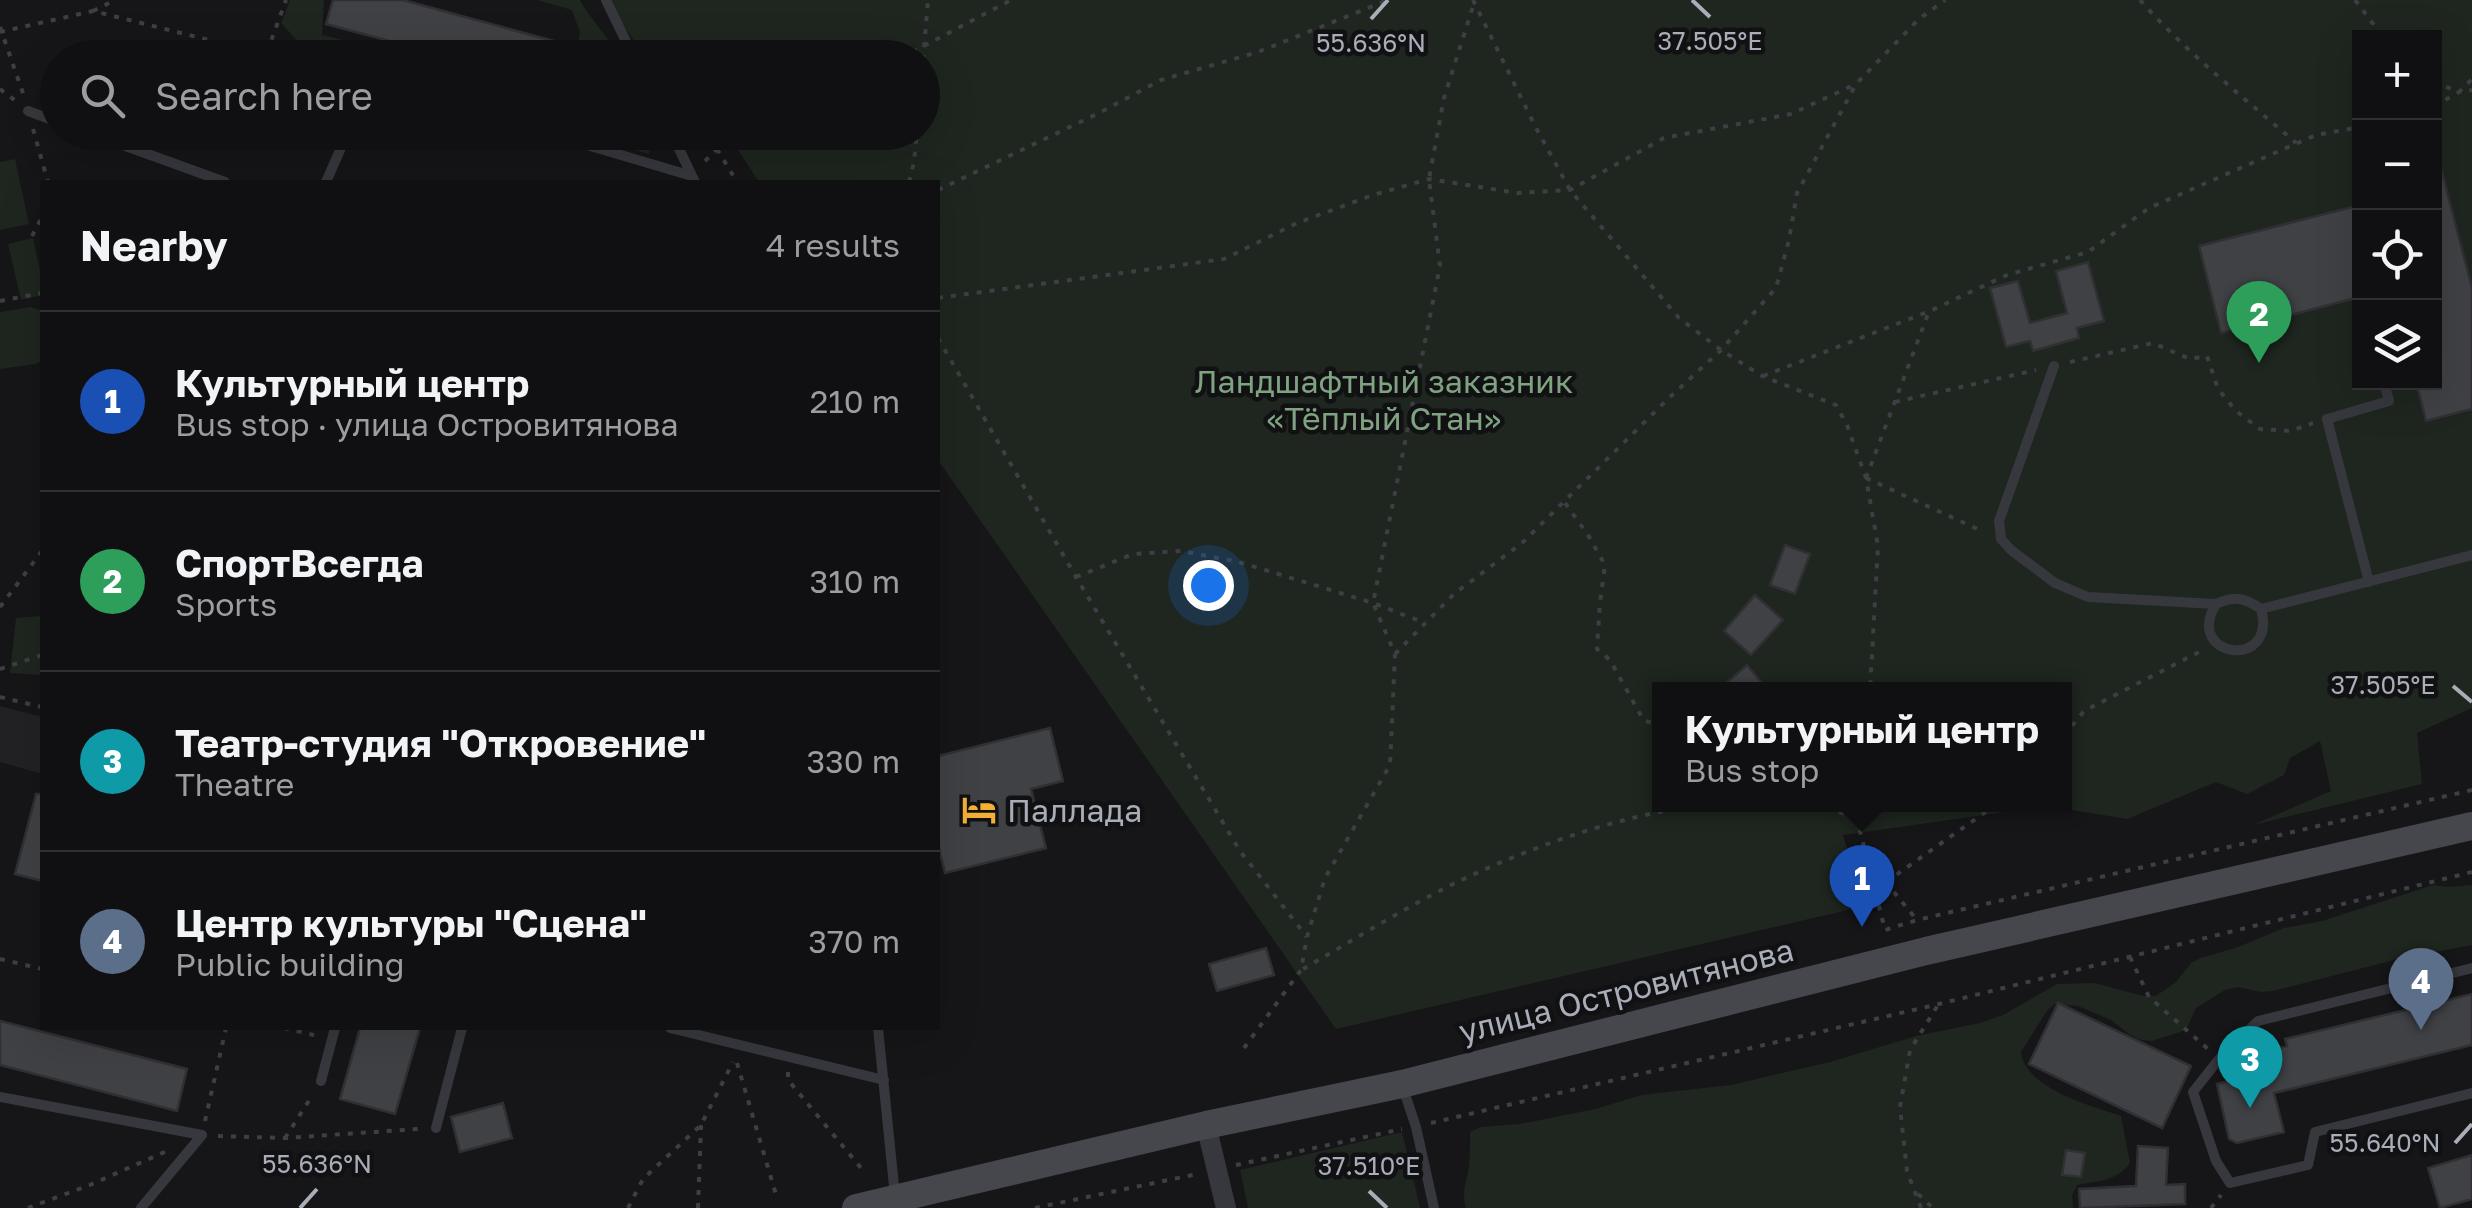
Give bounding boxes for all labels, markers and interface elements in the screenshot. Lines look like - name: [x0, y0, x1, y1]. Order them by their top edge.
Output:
- text: 37.505°E: [1658, 25, 1762, 56]
- text: 55.636°N: [1316, 27, 1426, 58]
- map controls: [2352, 30, 2442, 390]
- button: +: [2352, 30, 2442, 120]
- search box: [40, 40, 940, 150]
- icon: search: [75, 68, 130, 123]
- text: Search here: [155, 73, 373, 118]
- button: −: [2352, 120, 2442, 210]
- button: locate: [2352, 210, 2442, 300]
- text: Nearby: [80, 220, 228, 270]
- text: 4 results: [766, 226, 900, 264]
- pin: 2: [2226, 280, 2292, 363]
- button: layers: [2352, 300, 2442, 390]
- text: Культурный центр: [175, 360, 529, 405]
- park label: Ландшафтный заказник «Тёплый Стан»: [1195, 362, 1573, 437]
- text: 1: [104, 382, 121, 420]
- text: 210 m: [810, 382, 900, 420]
- text: Bus stop · улица Островитянова: [175, 405, 679, 443]
- text: СпортВсегда: [175, 540, 424, 585]
- your location: [1183, 560, 1234, 611]
- text: 2: [103, 562, 122, 600]
- text: 310 m: [810, 562, 900, 600]
- text: Sports: [175, 585, 277, 623]
- text: 37.505°E: [2331, 669, 2435, 700]
- popup: [1652, 682, 2072, 812]
- text: Культурный центр: [1685, 706, 2039, 751]
- text: Театр-студия "Откровение": [175, 720, 706, 765]
- text: 3: [103, 742, 122, 780]
- text: 330 m: [806, 742, 900, 780]
- text: Bus stop: [1685, 751, 1819, 789]
- text: Theatre: [175, 765, 294, 803]
- hotel icon: Паллада: [960, 791, 998, 829]
- place label: Паллада: [1007, 791, 1142, 829]
- pin: 1: [1830, 844, 1894, 927]
- text: Центр культуры "Сцена": [175, 900, 647, 945]
- text: 4: [102, 922, 123, 960]
- text: 370 m: [808, 922, 900, 960]
- street label: улица Островитянова: [1455, 930, 1797, 1050]
- text: Public building: [175, 945, 404, 983]
- pin: 4: [2388, 948, 2454, 1030]
- pin: 3: [2218, 1026, 2282, 1108]
- text: 55.640°N: [2329, 1127, 2441, 1158]
- text: 55.636°N: [262, 1148, 372, 1179]
- text: 37.510°E: [1318, 1150, 1420, 1181]

